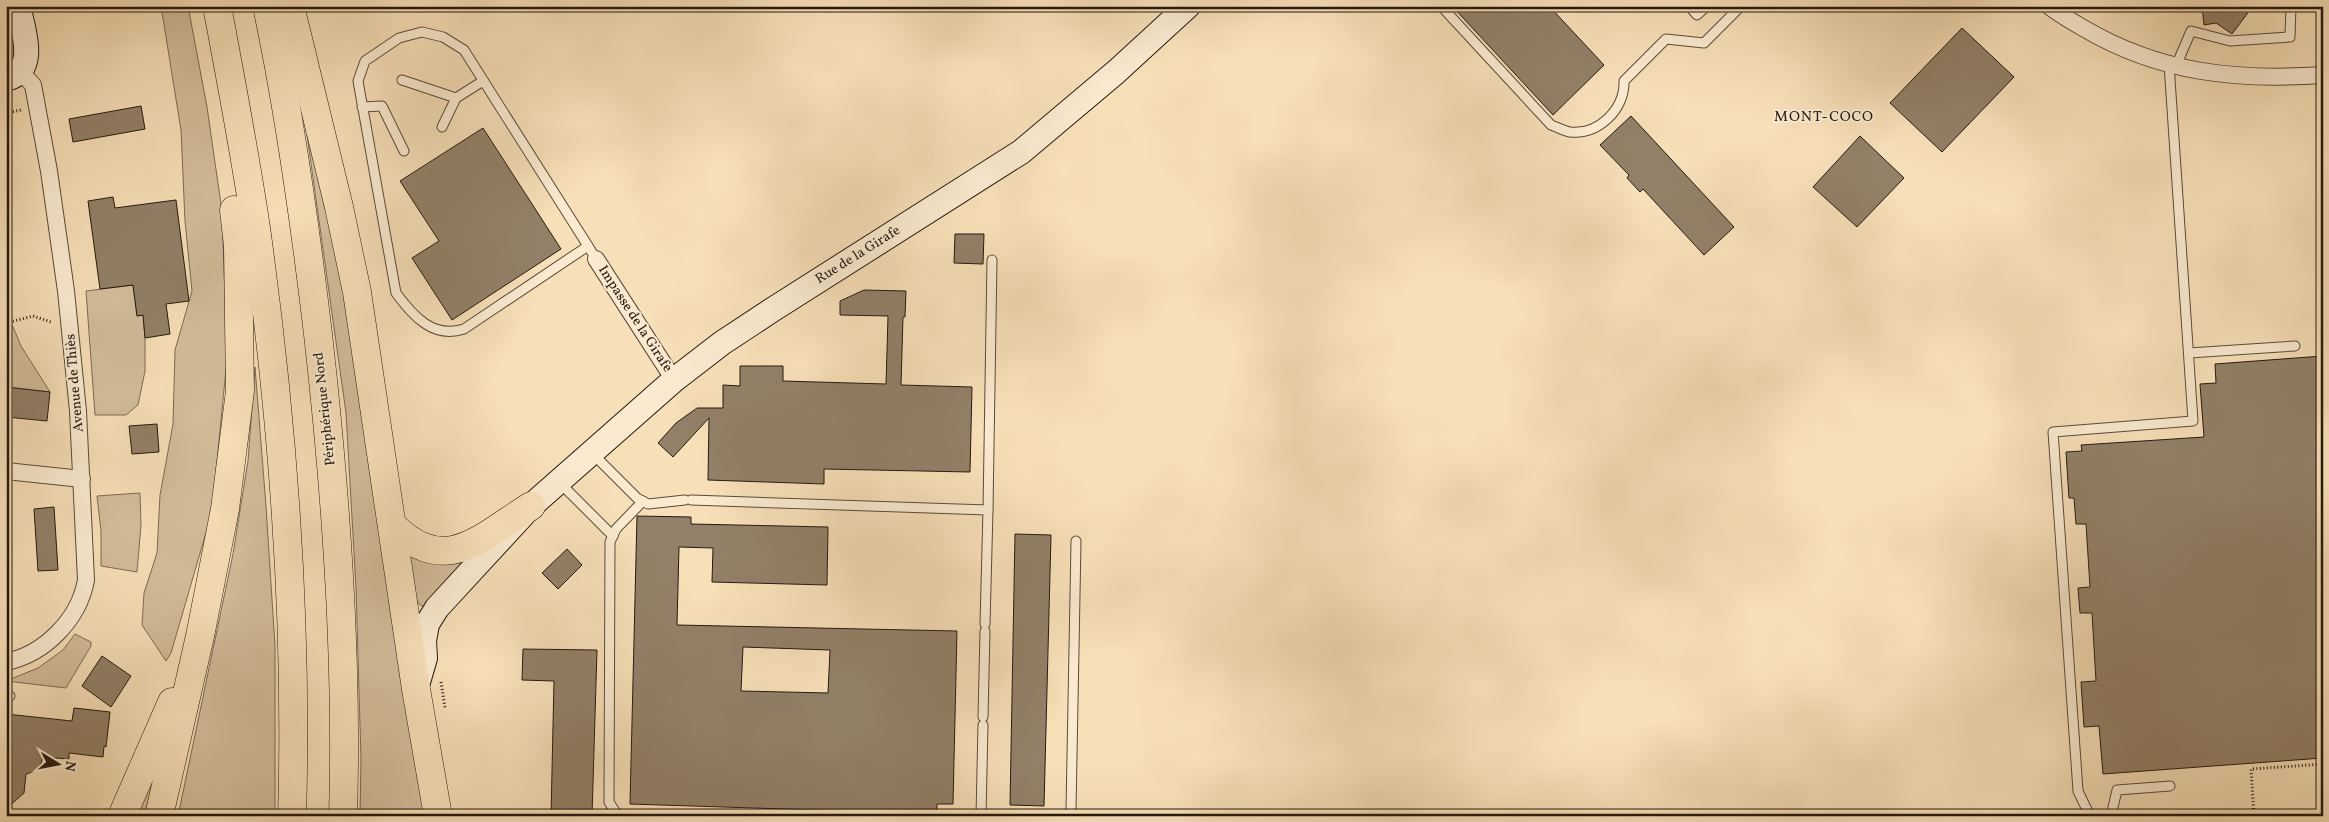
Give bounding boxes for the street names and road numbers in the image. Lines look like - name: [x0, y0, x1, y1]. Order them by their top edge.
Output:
- street label: Rue de la Girafe: [812, 221, 904, 289]
- street label: Impasse de la Girafe: [593, 262, 677, 376]
- street label: Avenue de Thiès: [61, 333, 89, 433]
- street label: Périphérique Nord: [310, 351, 340, 467]

